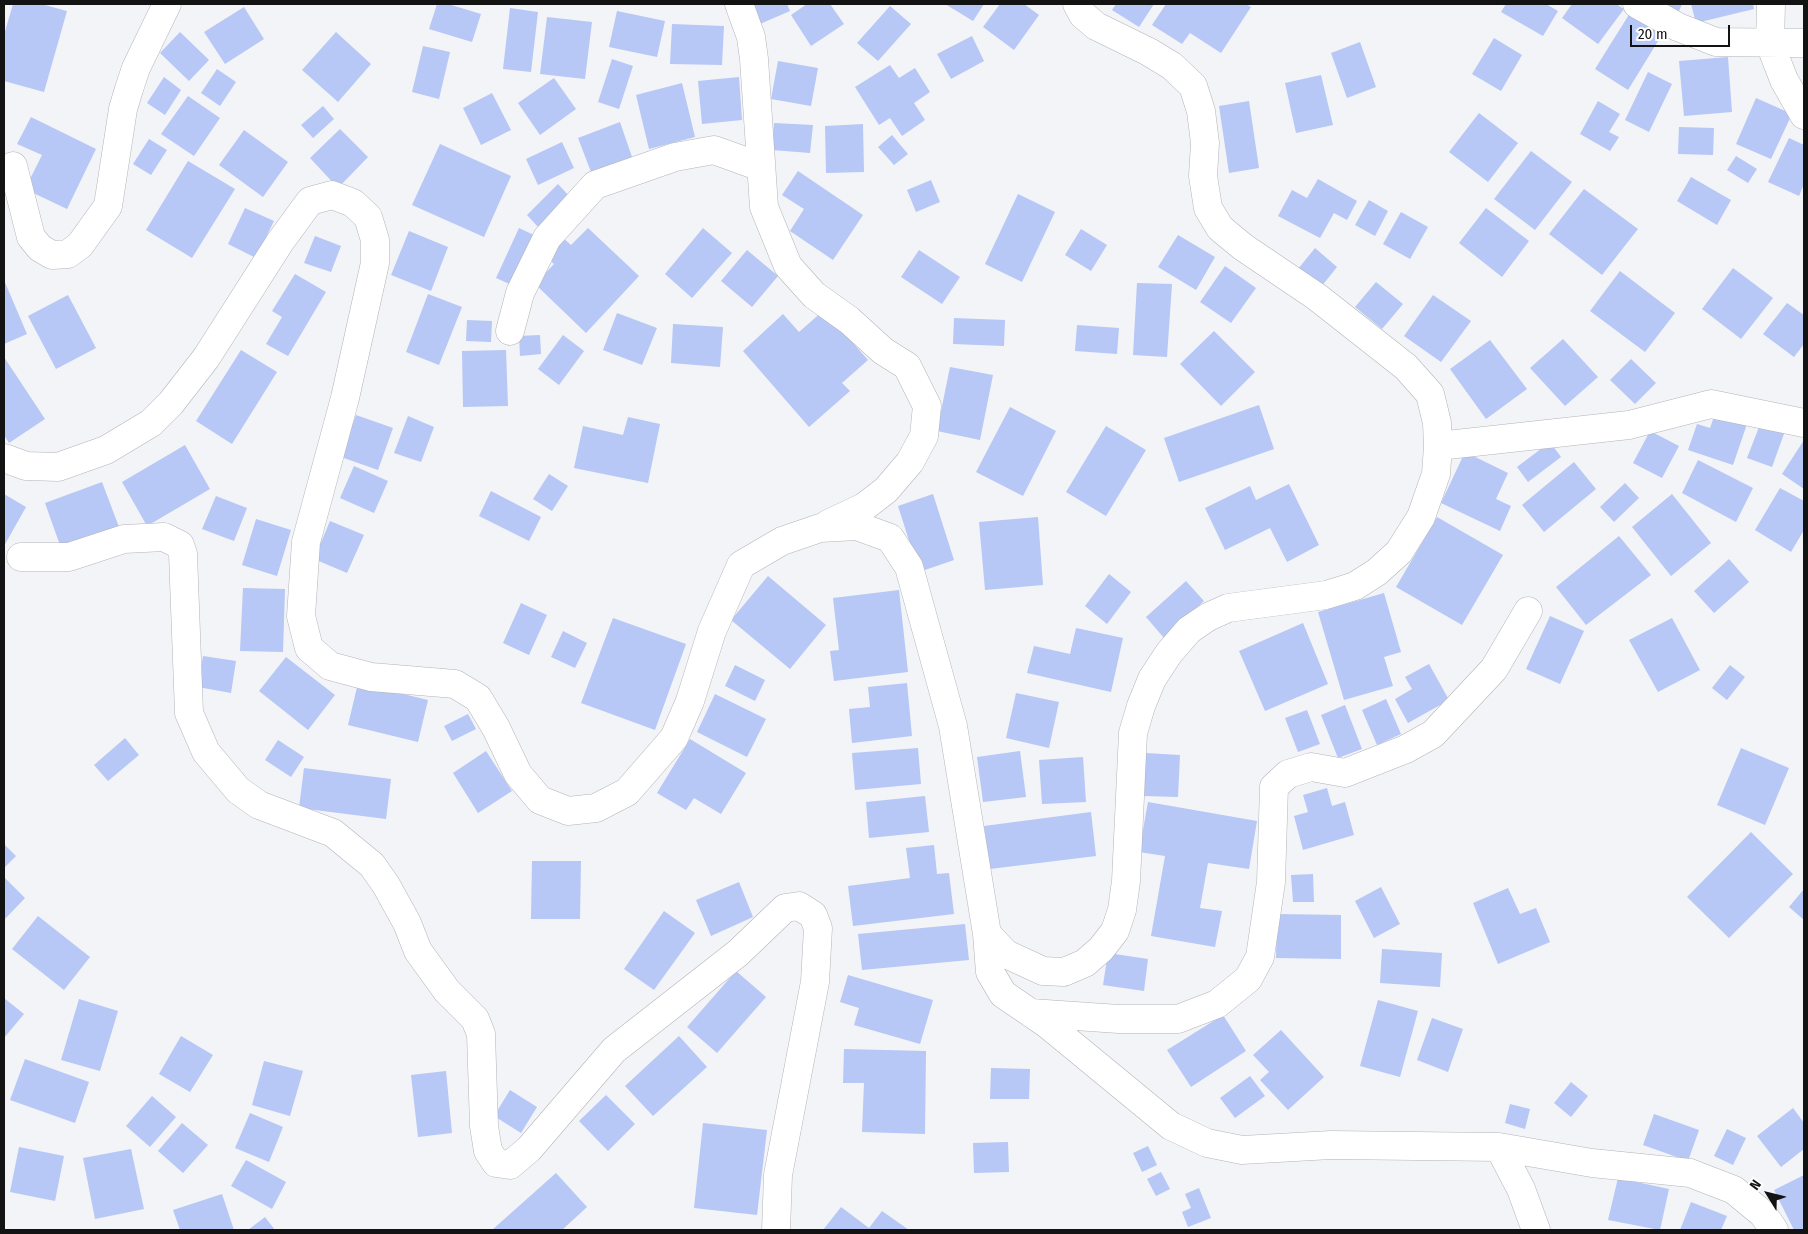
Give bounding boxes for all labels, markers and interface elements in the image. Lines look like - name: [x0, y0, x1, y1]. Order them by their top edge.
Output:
- scale bar: [1633, 15, 1733, 47]
- text: 20 m: [1638, 25, 1668, 43]
- north arrow: [1743, 1169, 1793, 1219]
- text: N: [1746, 1177, 1765, 1193]

